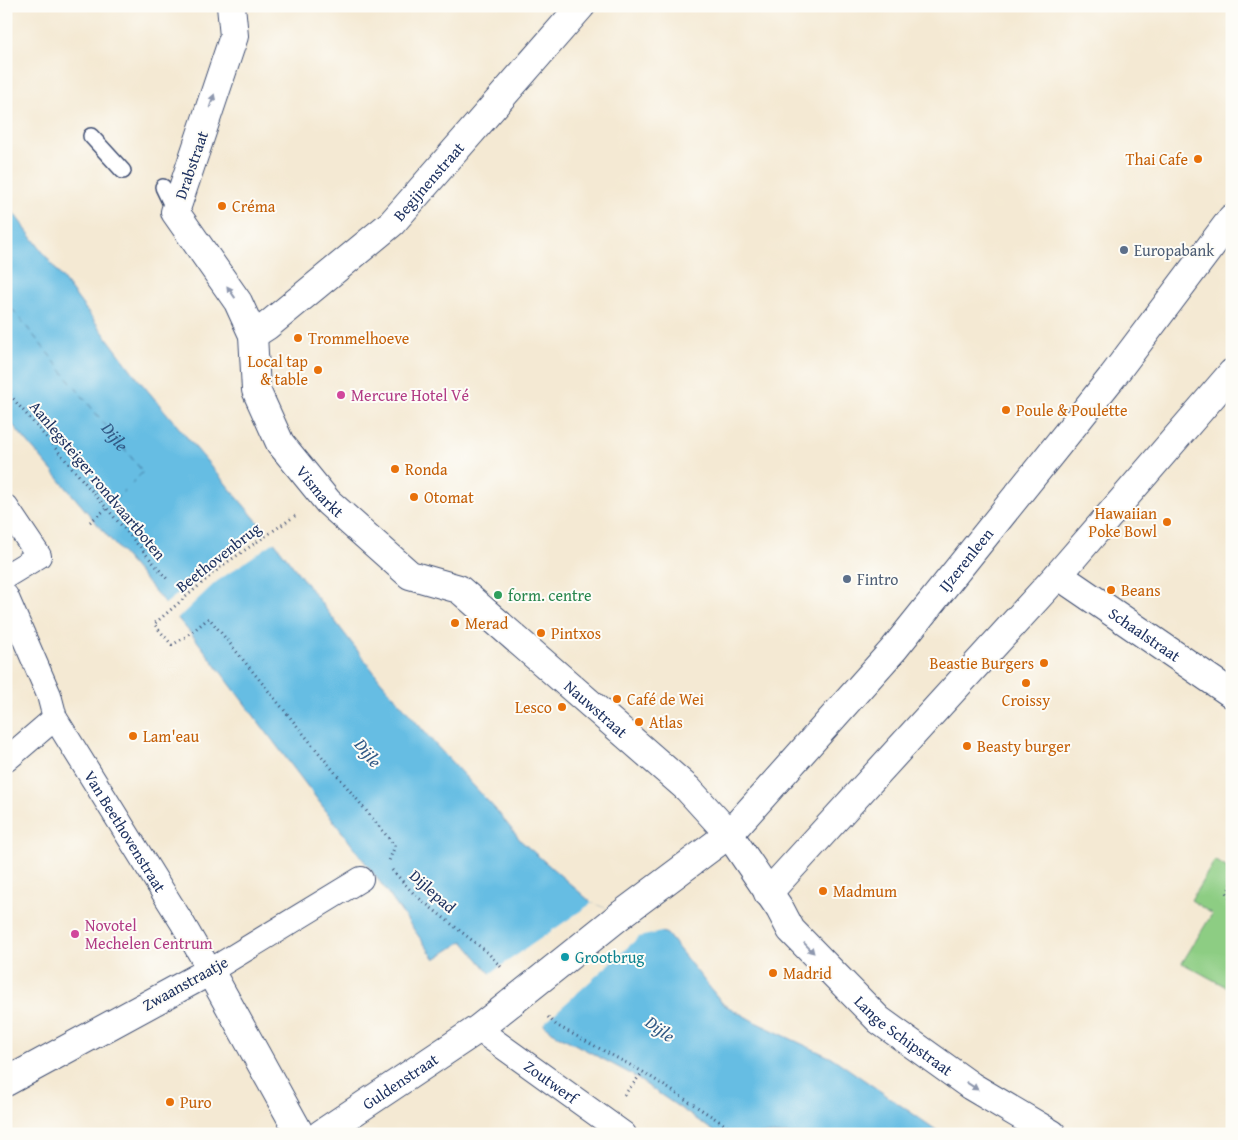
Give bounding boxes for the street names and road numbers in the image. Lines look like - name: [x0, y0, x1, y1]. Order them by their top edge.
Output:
- street label: Drabstraat: [168, 127, 214, 203]
- street label: Begijnenstraat: [387, 136, 470, 226]
- street label: Aanlegsteiger rondvaartboten: [24, 395, 172, 565]
- street label: Vismarkt: [291, 460, 350, 523]
- street label: Beethovenbrug: [170, 516, 266, 598]
- street label: IJzerenleen: [933, 523, 999, 597]
- street label: Schaalstraat: [1104, 601, 1186, 668]
- street label: Nauwstraat: [559, 674, 633, 743]
- street label: Van Beethovenstraat: [78, 766, 173, 897]
- street label: Dijlepad: [404, 864, 462, 919]
- street label: Zwaanstraatje: [138, 950, 232, 1016]
- street label: Lange Schipstraat: [849, 990, 958, 1082]
- street label: Guldenstraat: [357, 1047, 443, 1115]
- street label: Zoutwerf: [519, 1054, 584, 1110]

